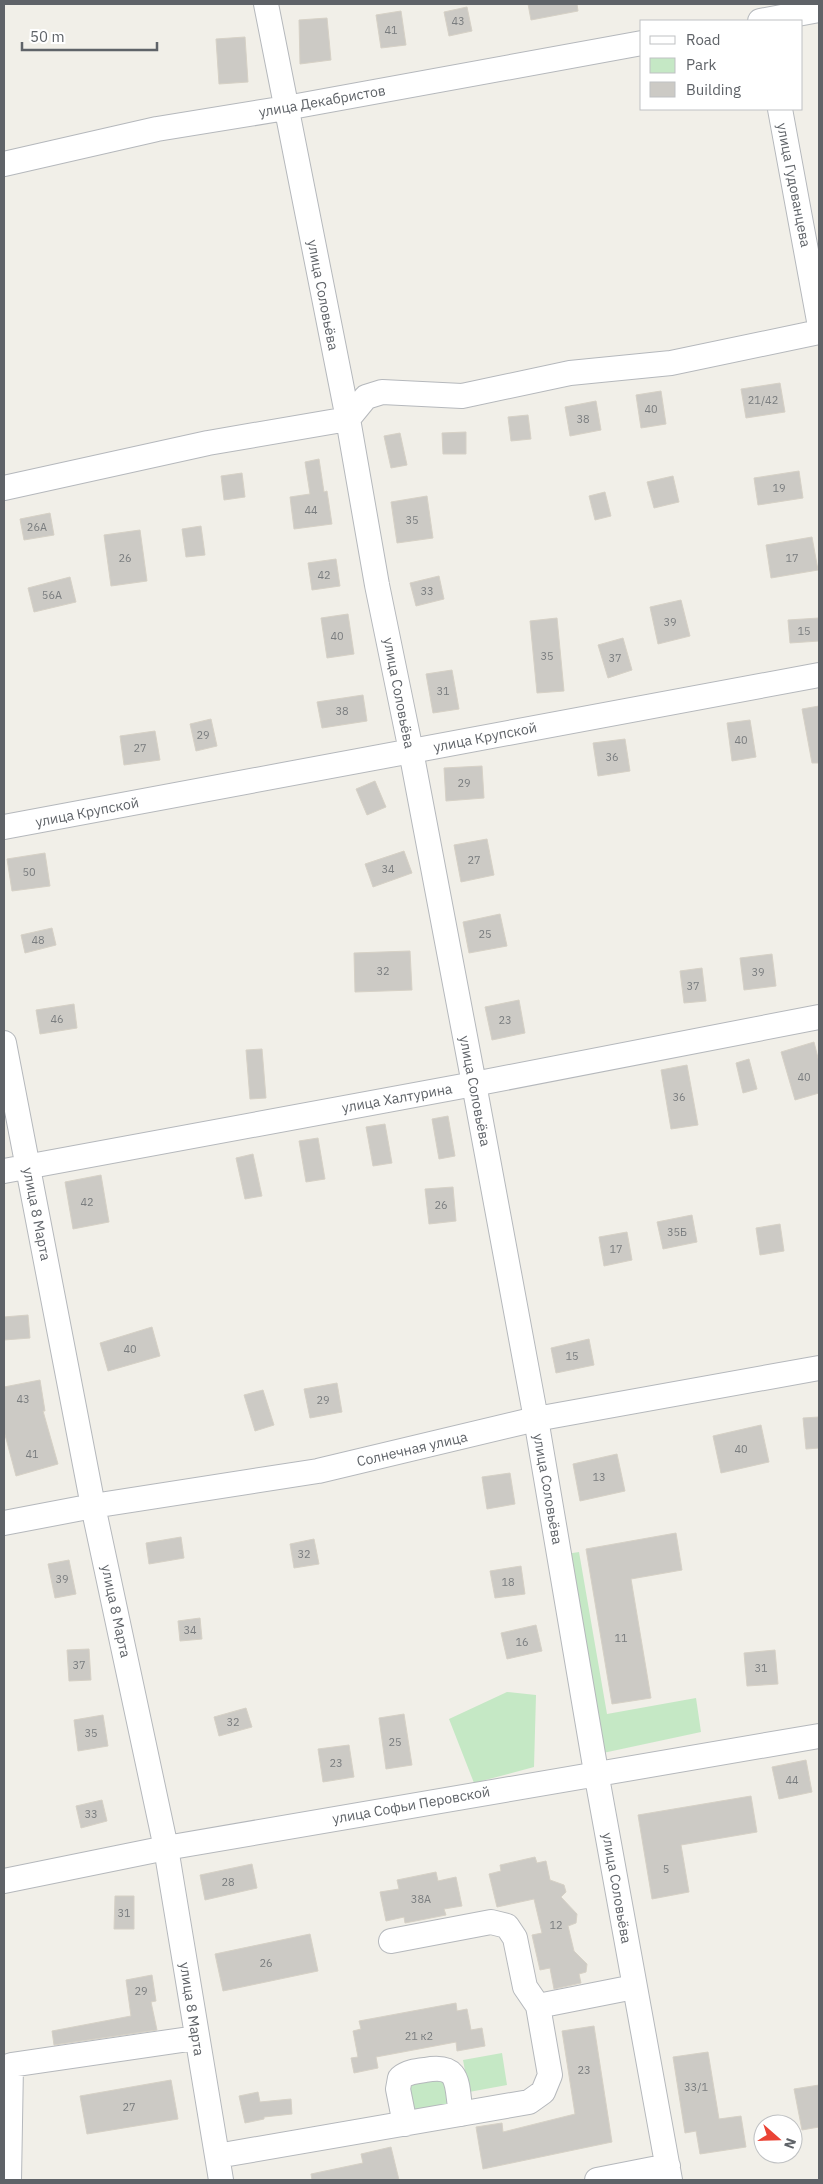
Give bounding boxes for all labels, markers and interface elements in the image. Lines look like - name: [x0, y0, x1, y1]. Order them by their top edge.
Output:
- house number: 43: [451, 14, 465, 28]
- scale bar: [22, 20, 158, 52]
- legend: [640, 20, 803, 110]
- house number: 41: [384, 23, 398, 37]
- text: 50 m: [30, 27, 65, 46]
- text: Road: [686, 30, 721, 49]
- text: Park: [686, 55, 716, 74]
- text: Building: [686, 80, 741, 99]
- street label: улица Декабристов: [257, 81, 387, 121]
- street label: улица Гудованцева: [773, 121, 815, 249]
- street label: улица Соловьёва: [303, 238, 343, 352]
- house number: 21/42: [748, 393, 778, 407]
- house number: 40: [644, 402, 658, 416]
- house number: 38: [576, 412, 590, 426]
- house number: 19: [772, 481, 786, 495]
- house number: 44: [304, 503, 318, 517]
- house number: 35: [405, 513, 419, 527]
- house number: 26А: [27, 520, 47, 534]
- house number: 26: [118, 551, 132, 565]
- house number: 17: [785, 551, 799, 565]
- house number: 42: [317, 568, 331, 582]
- house number: 33: [420, 584, 434, 598]
- house number: 56А: [42, 588, 62, 602]
- house number: 39: [663, 615, 677, 629]
- house number: 15: [797, 624, 811, 638]
- house number: 40: [330, 629, 344, 643]
- street label: улица Соловьёва: [379, 636, 419, 750]
- house number: 35: [540, 649, 554, 663]
- house number: 37: [608, 651, 622, 665]
- house number: 31: [436, 684, 450, 698]
- house number: 38: [335, 704, 349, 718]
- street label: улица Крупской: [432, 718, 538, 756]
- house number: 29: [196, 728, 210, 742]
- house number: 40: [734, 733, 748, 747]
- house number: 27: [133, 741, 147, 755]
- house number: 36: [605, 750, 619, 764]
- house number: 29: [457, 776, 471, 790]
- street label: улица Крупской: [34, 793, 140, 831]
- house number: 27: [467, 853, 481, 867]
- house number: 34: [381, 862, 395, 876]
- house number: 50: [22, 865, 36, 879]
- house number: 25: [478, 927, 492, 941]
- house number: 48: [31, 933, 45, 947]
- house number: 32: [376, 964, 390, 978]
- house number: 39: [751, 965, 765, 979]
- house number: 37: [686, 979, 700, 993]
- house number: 46: [50, 1012, 64, 1026]
- house number: 23: [498, 1013, 512, 1027]
- street label: улица Соловьёва: [455, 1034, 495, 1148]
- house number: 40: [797, 1070, 811, 1084]
- street label: улица Халтурина: [340, 1079, 454, 1117]
- house number: 36: [672, 1090, 686, 1104]
- street label: улица 8 Марта: [19, 1166, 55, 1263]
- house number: 42: [80, 1195, 94, 1209]
- house number: 26: [434, 1198, 448, 1212]
- house number: 35Б: [667, 1225, 687, 1239]
- house number: 17: [609, 1242, 623, 1256]
- house number: 40: [123, 1342, 137, 1356]
- house number: 15: [565, 1349, 579, 1363]
- house number: 43: [16, 1392, 30, 1406]
- house number: 29: [316, 1393, 330, 1407]
- street label: Солнечная улица: [355, 1427, 470, 1470]
- street label: улица Соловьёва: [529, 1432, 567, 1546]
- house number: 40: [734, 1442, 748, 1456]
- house number: 41: [25, 1447, 39, 1461]
- house number: 13: [592, 1470, 606, 1484]
- house number: 32: [297, 1547, 311, 1561]
- street label: улица 8 Марта: [97, 1563, 135, 1660]
- house number: 39: [55, 1572, 69, 1586]
- house number: 18: [501, 1575, 515, 1589]
- house number: 34: [183, 1623, 197, 1637]
- house number: 11: [614, 1631, 628, 1645]
- house number: 16: [515, 1635, 529, 1649]
- house number: 37: [72, 1658, 86, 1672]
- house number: 31: [754, 1661, 768, 1675]
- house number: 32: [226, 1715, 240, 1729]
- house number: 35: [84, 1726, 98, 1740]
- house number: 25: [388, 1735, 402, 1749]
- house number: 23: [329, 1756, 343, 1770]
- house number: 44: [785, 1773, 799, 1787]
- street label: улица Софьи Перовской: [331, 1782, 491, 1828]
- house number: 33: [84, 1807, 98, 1821]
- street label: улица Соловьёва: [598, 1831, 636, 1945]
- house number: 5: [663, 1862, 669, 1876]
- house number: 28: [221, 1875, 235, 1889]
- house number: 38А: [411, 1892, 431, 1906]
- house number: 31: [117, 1906, 131, 1920]
- house number: 12: [549, 1918, 563, 1932]
- house number: 26: [259, 1956, 273, 1970]
- street label: улица 8 Марта: [176, 1961, 208, 2058]
- house number: 29: [134, 1984, 148, 1998]
- house number: 21 к2: [405, 2029, 433, 2043]
- house number: 23: [577, 2063, 591, 2077]
- house number: 33/1: [684, 2080, 708, 2094]
- house number: 27: [122, 2100, 136, 2114]
- north arrow: [753, 2114, 803, 2164]
- text: N: [780, 2136, 800, 2151]

